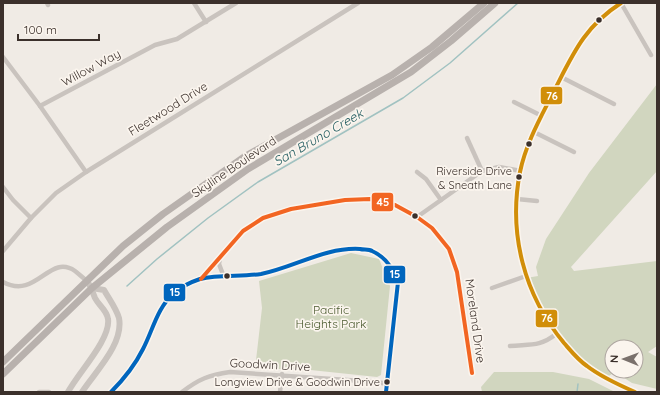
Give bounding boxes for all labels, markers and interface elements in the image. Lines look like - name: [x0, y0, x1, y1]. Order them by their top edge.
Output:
- unlabelled marker: [594, 15, 604, 25]
- scale bar: [18, 16, 99, 42]
- text: 100 m: [24, 22, 57, 37]
- street label: Willow Way: [59, 46, 123, 89]
- street label: Fleetwood Drive: [125, 78, 210, 139]
- line badge: 76: [540, 86, 563, 105]
- text: 76: [546, 89, 558, 103]
- water label: San Bruno Creek: [270, 104, 367, 169]
- street label: Skyline Boulevard: [189, 133, 279, 200]
- unlabelled marker: [524, 139, 534, 149]
- place label: Riverside Drive & Sneath Lane: [436, 164, 512, 192]
- marker: Riverside Drive & Sneath Lane: [514, 172, 524, 182]
- line badge: 45: [371, 192, 394, 212]
- text: 45: [377, 195, 389, 209]
- unlabelled marker: [410, 211, 420, 221]
- line badge: 15: [383, 265, 406, 284]
- text: 15: [390, 267, 400, 281]
- unlabelled marker: [222, 271, 232, 281]
- street label: Moreland Drive: [462, 278, 489, 364]
- line badge: 15: [163, 283, 186, 302]
- text: 15: [170, 285, 180, 299]
- park label: Pacific Heights Park: [296, 302, 366, 331]
- line badge: 76: [535, 309, 558, 328]
- text: 76: [541, 311, 553, 325]
- north arrow: [604, 339, 644, 379]
- street label: Goodwin Drive: [229, 355, 311, 374]
- text: N: [607, 355, 621, 363]
- place label: Longview Drive & Goodwin Drive: [215, 375, 380, 389]
- marker: Longview Drive & Goodwin Drive: [382, 377, 392, 387]

